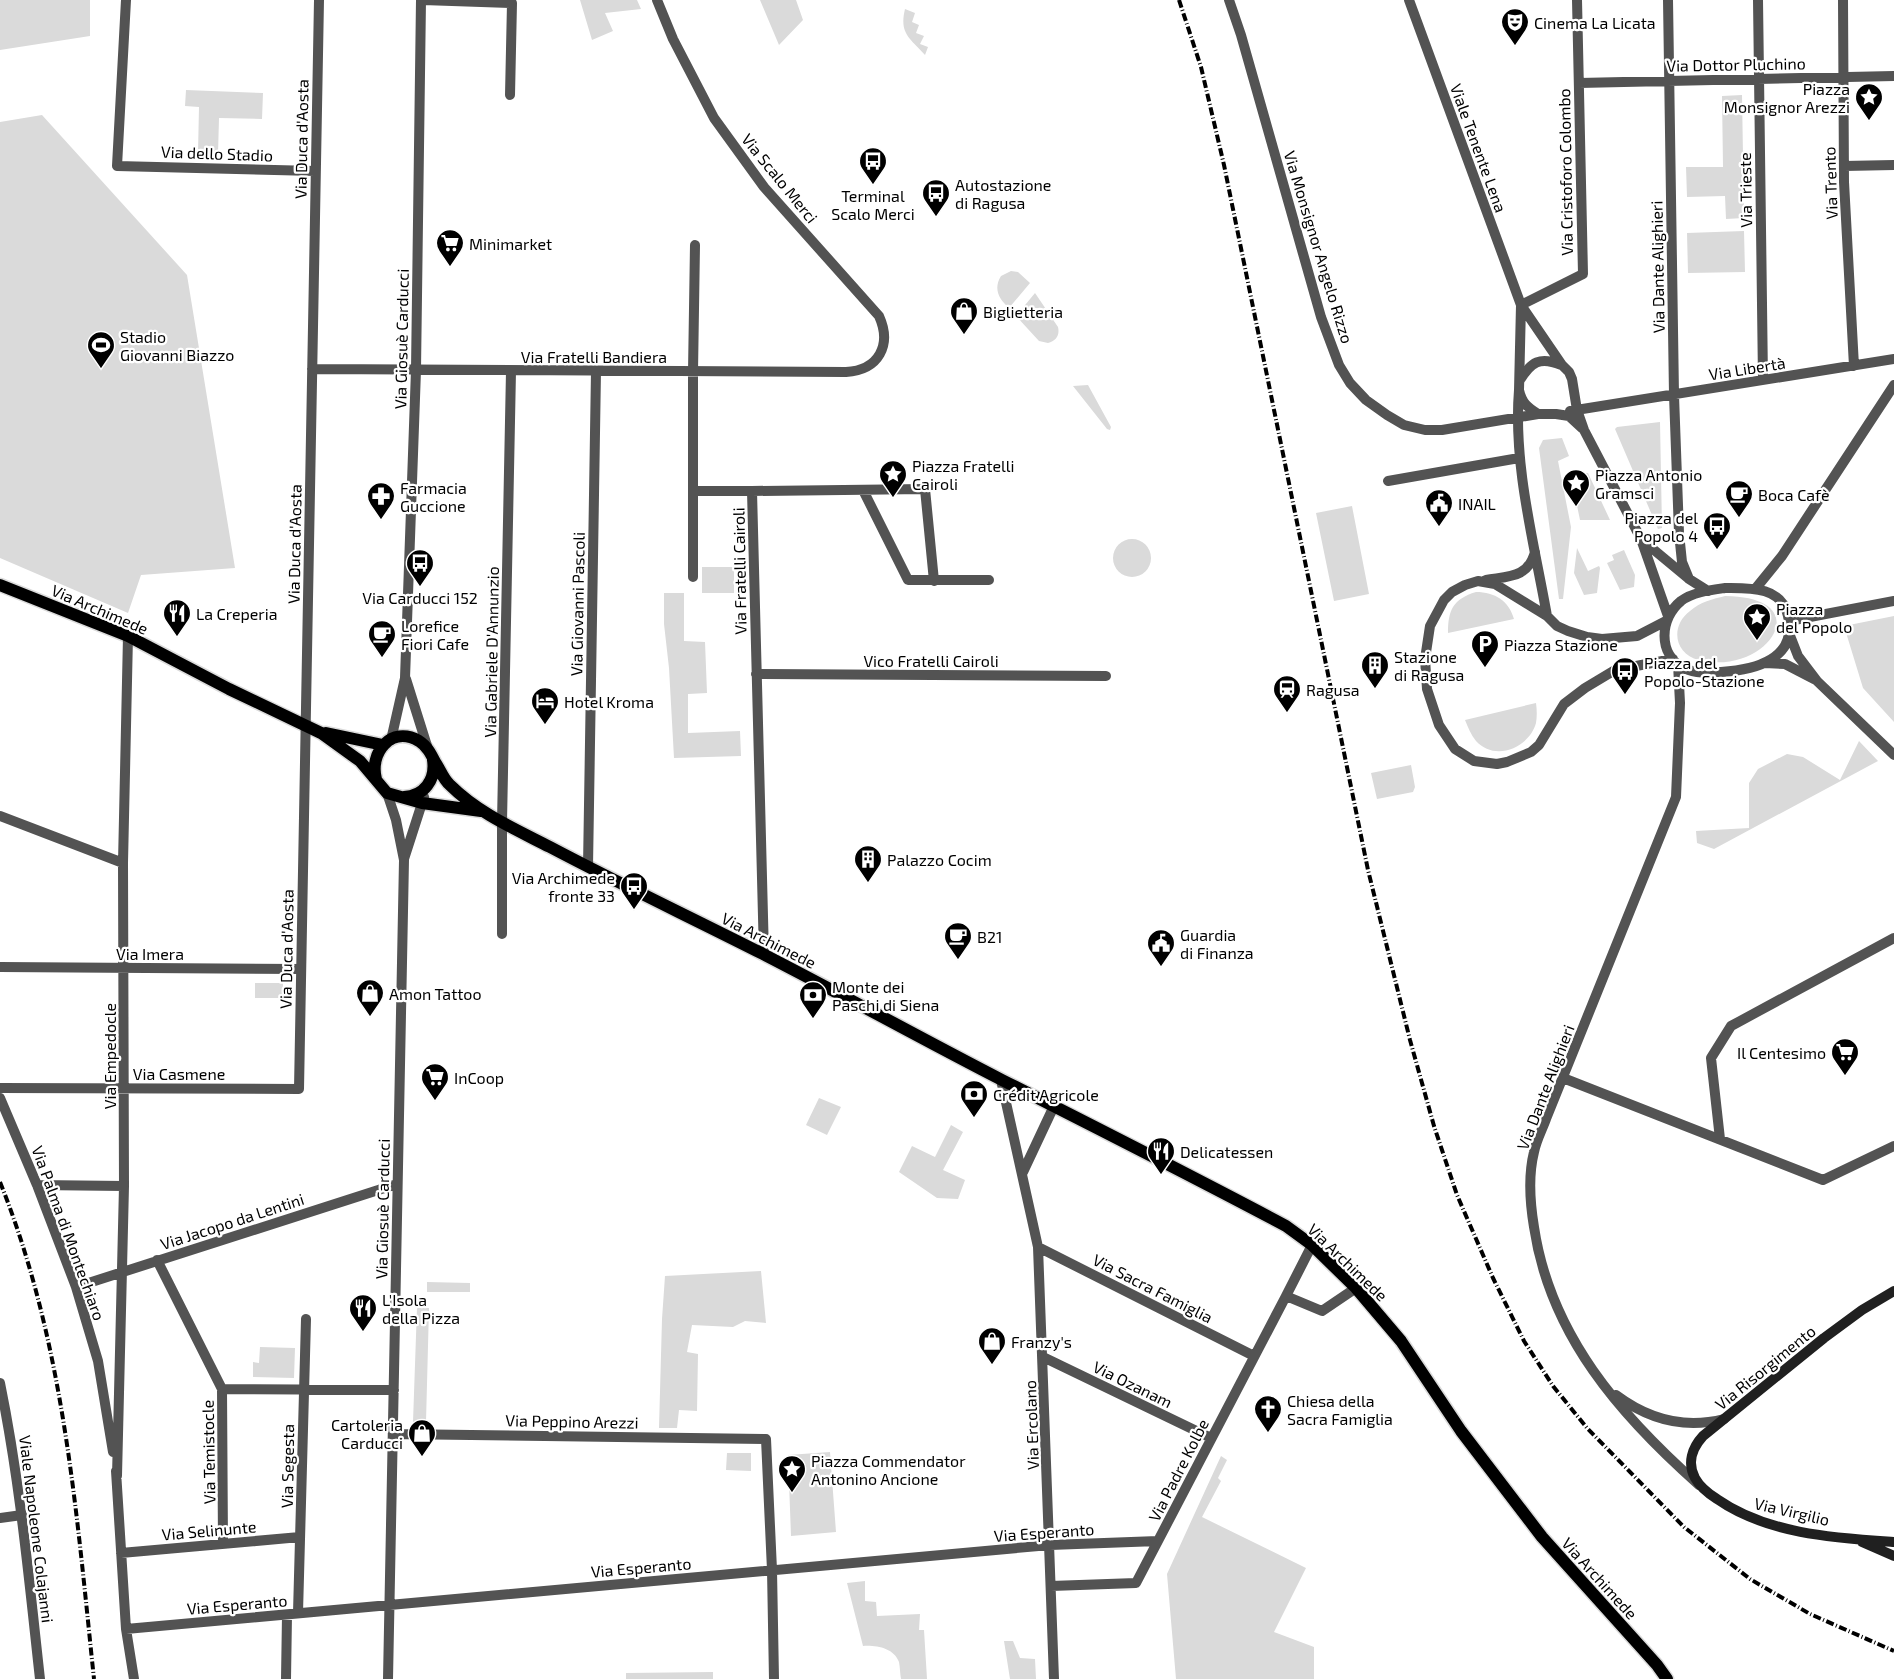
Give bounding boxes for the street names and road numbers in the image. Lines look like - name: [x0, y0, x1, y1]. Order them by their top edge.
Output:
- street label: Via Dottor Pluchino: [1666, 53, 1806, 75]
- street label: Via Duca d'Aosta: [290, 79, 312, 199]
- street label: Viale Tenente Lena: [1447, 81, 1511, 215]
- street label: Via Cristoforo Colombo: [1554, 88, 1576, 256]
- street label: Via Scalo Merci: [738, 129, 822, 227]
- street label: Via dello Stadio: [161, 142, 273, 164]
- street label: Via Trento: [1819, 146, 1841, 220]
- street label: Via Monsignor Angelo Rizzo: [1281, 148, 1357, 346]
- street label: Via Trieste: [1735, 152, 1755, 228]
- street label: Via Dante Alighieri: [1646, 201, 1668, 333]
- street label: Via Giosuè Carducci: [390, 269, 412, 409]
- street label: Via Fratelli Bandiera: [521, 347, 667, 366]
- street label: Via Libertà: [1707, 353, 1787, 383]
- street label: Via Duca d'Aosta: [283, 484, 305, 604]
- street label: Via Fratelli Cairoli: [728, 507, 750, 635]
- street label: Via Giovanni Pascoli: [566, 532, 588, 676]
- street label: Via Gabriele D'Annunzio: [480, 566, 502, 738]
- street label: Via Archimede: [49, 580, 151, 638]
- street label: Vico Fratelli Cairoli: [863, 651, 999, 670]
- street label: Via Duca d'Aosta: [275, 889, 297, 1009]
- street label: Via Archimede: [719, 908, 819, 972]
- street label: Via Imera: [116, 944, 184, 963]
- street label: Via Empedocle: [100, 1003, 119, 1109]
- street label: Via Dante Alighieri: [1512, 1022, 1578, 1152]
- street label: Via Casmene: [133, 1064, 225, 1083]
- street label: Via Giosuè Carducci: [371, 1139, 393, 1279]
- street label: Via Palma di Montechiaro: [29, 1143, 109, 1323]
- street label: Via Jacopo da Lentini: [158, 1189, 306, 1253]
- street label: Via Archimede: [1304, 1219, 1392, 1305]
- street label: Via Sacra Famiglia: [1090, 1250, 1216, 1326]
- street label: Via Risorgimento: [1711, 1321, 1819, 1413]
- street label: Via Ozanam: [1090, 1357, 1176, 1411]
- street label: Via Ercolano: [1020, 1380, 1042, 1470]
- street label: Via Temistocle: [198, 1400, 218, 1504]
- street label: Via Peppino Arezzi: [505, 1410, 639, 1432]
- street label: Via Padre Kolbe: [1144, 1416, 1212, 1524]
- street label: Via Segesta: [277, 1424, 297, 1508]
- street label: Viale Napoleone Colajanni: [15, 1434, 58, 1624]
- street label: Via Virgilio: [1753, 1493, 1831, 1529]
- street label: Via Selinunte: [161, 1516, 257, 1544]
- street label: Via Esperanto: [993, 1519, 1095, 1545]
- street label: Via Archimede: [1558, 1533, 1642, 1623]
- street label: Via Esperanto: [590, 1553, 692, 1581]
- street label: Via Esperanto: [186, 1590, 288, 1618]

